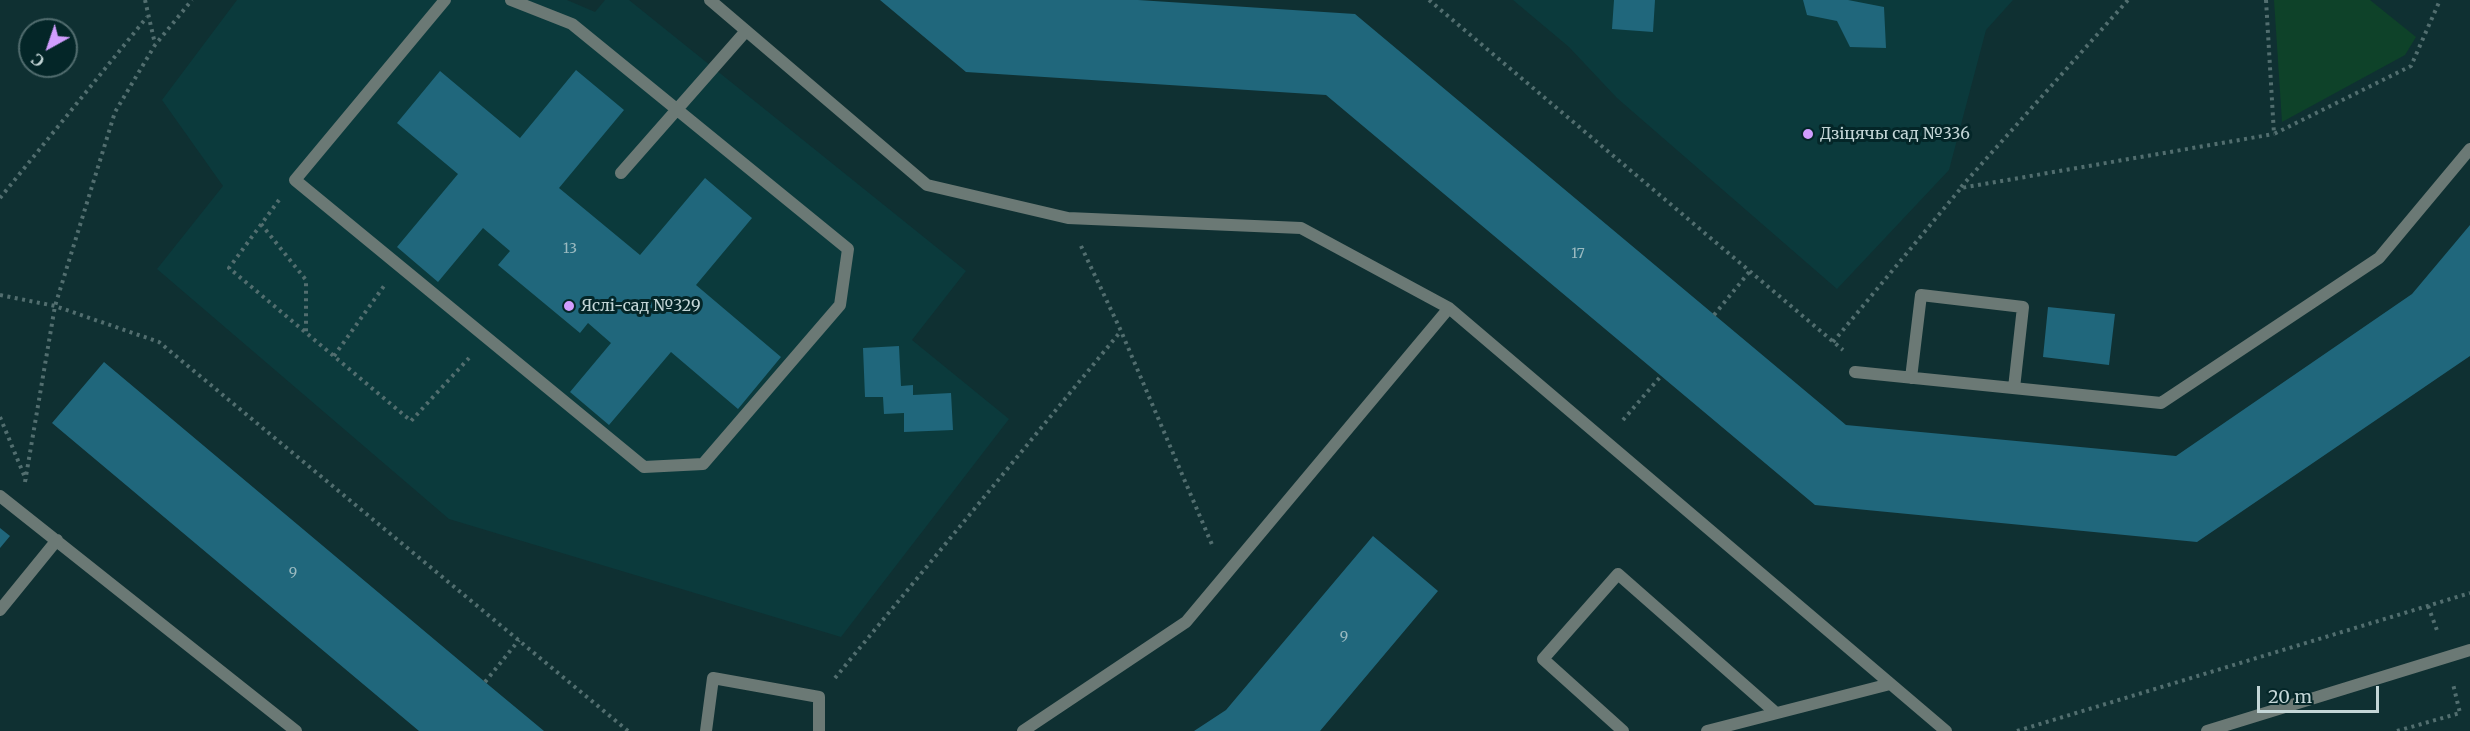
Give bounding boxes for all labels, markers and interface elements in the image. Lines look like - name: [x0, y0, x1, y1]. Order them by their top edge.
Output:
- north arrow: [18, 18, 78, 78]
- text: С: [27, 49, 48, 71]
- place label: Дзіцячы сад №336: [1820, 124, 1970, 144]
- marker: Дзіцячы сад №336: [1801, 127, 1815, 141]
- house number: 13: [563, 241, 577, 257]
- house number: 17: [1571, 246, 1585, 262]
- place label: Яслі-сад №329: [581, 296, 701, 316]
- marker: Яслі-сад №329: [562, 299, 576, 313]
- house number: 9: [289, 565, 297, 581]
- house number: 9: [1340, 629, 1348, 645]
- scale bar: [2260, 674, 2382, 712]
- text: 20 m: [2268, 685, 2312, 708]

